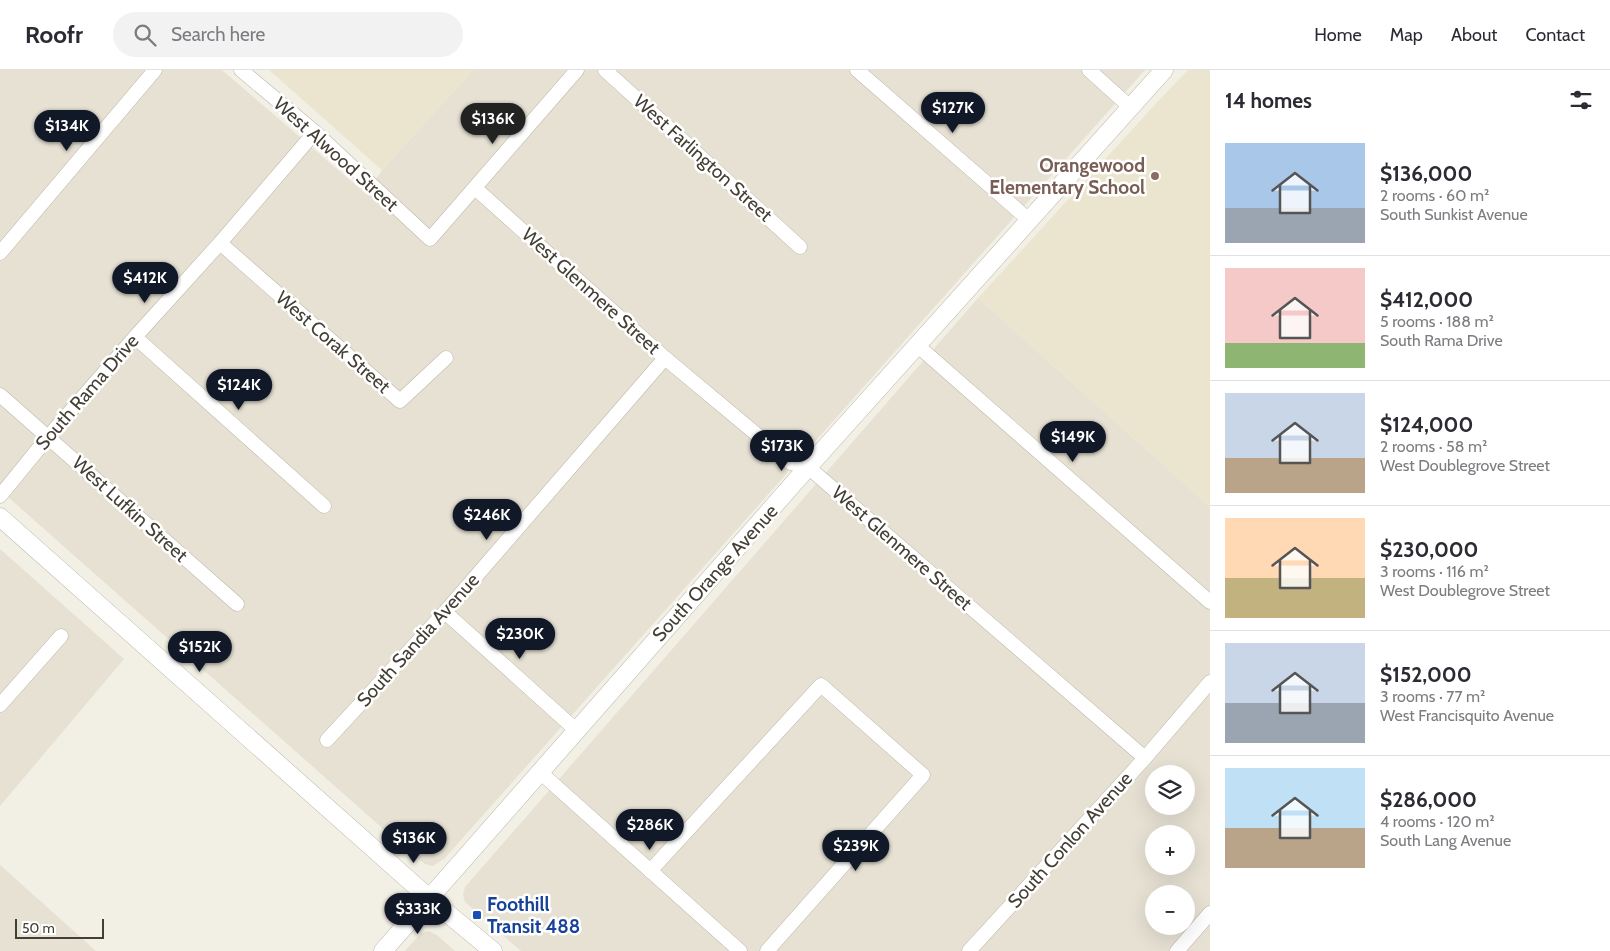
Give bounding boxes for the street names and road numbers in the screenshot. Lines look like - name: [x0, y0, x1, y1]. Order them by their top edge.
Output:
- street label: West Farlington Street: [629, 90, 777, 227]
- street label: West Alwood Street: [269, 92, 403, 216]
- street label: West Glenmere Street: [517, 223, 665, 359]
- street label: West Corak Street: [271, 286, 395, 398]
- street label: South Rama Drive: [31, 329, 144, 455]
- street label: West Lufkin Street: [68, 451, 193, 567]
- street label: West Glenmere Street: [827, 481, 977, 615]
- street label: South Orange Avenue: [647, 500, 783, 646]
- street label: South Sandia Avenue: [352, 568, 484, 711]
- street label: South Conlon Avenue: [1003, 767, 1137, 913]

